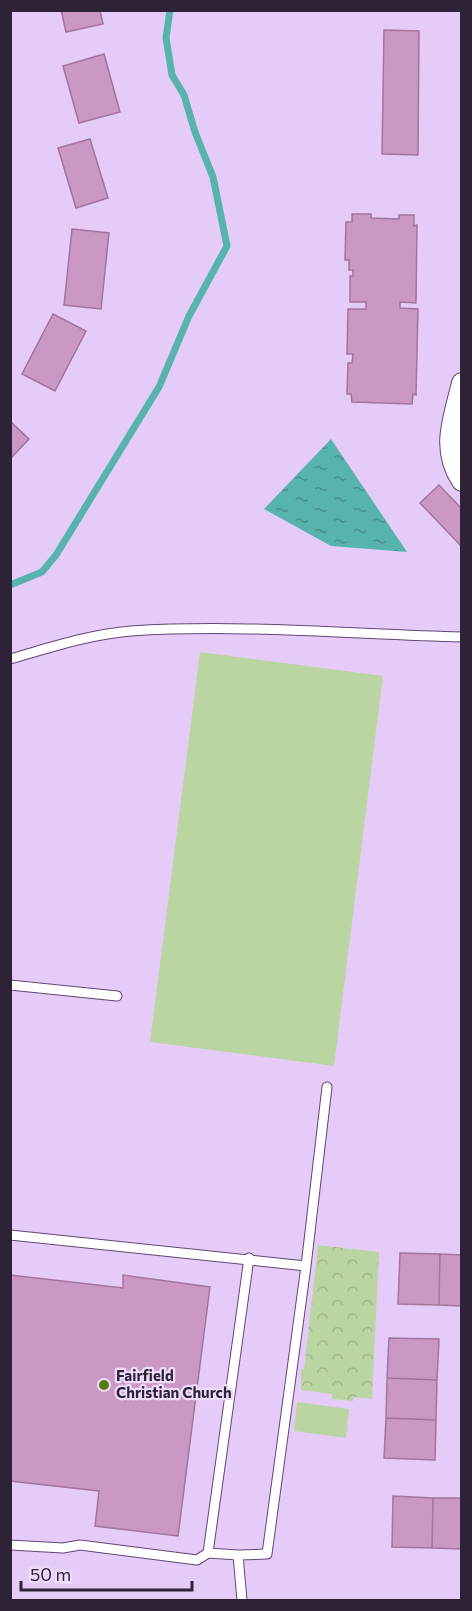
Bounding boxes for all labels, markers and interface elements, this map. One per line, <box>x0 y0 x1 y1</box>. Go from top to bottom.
place label: Fairfield Christian Church <box>116 1366 232 1401</box>
marker: Fairfield Christian Church <box>97 1378 111 1392</box>
scale bar <box>21 1554 192 1592</box>
text: 50 m <box>30 1563 71 1585</box>

